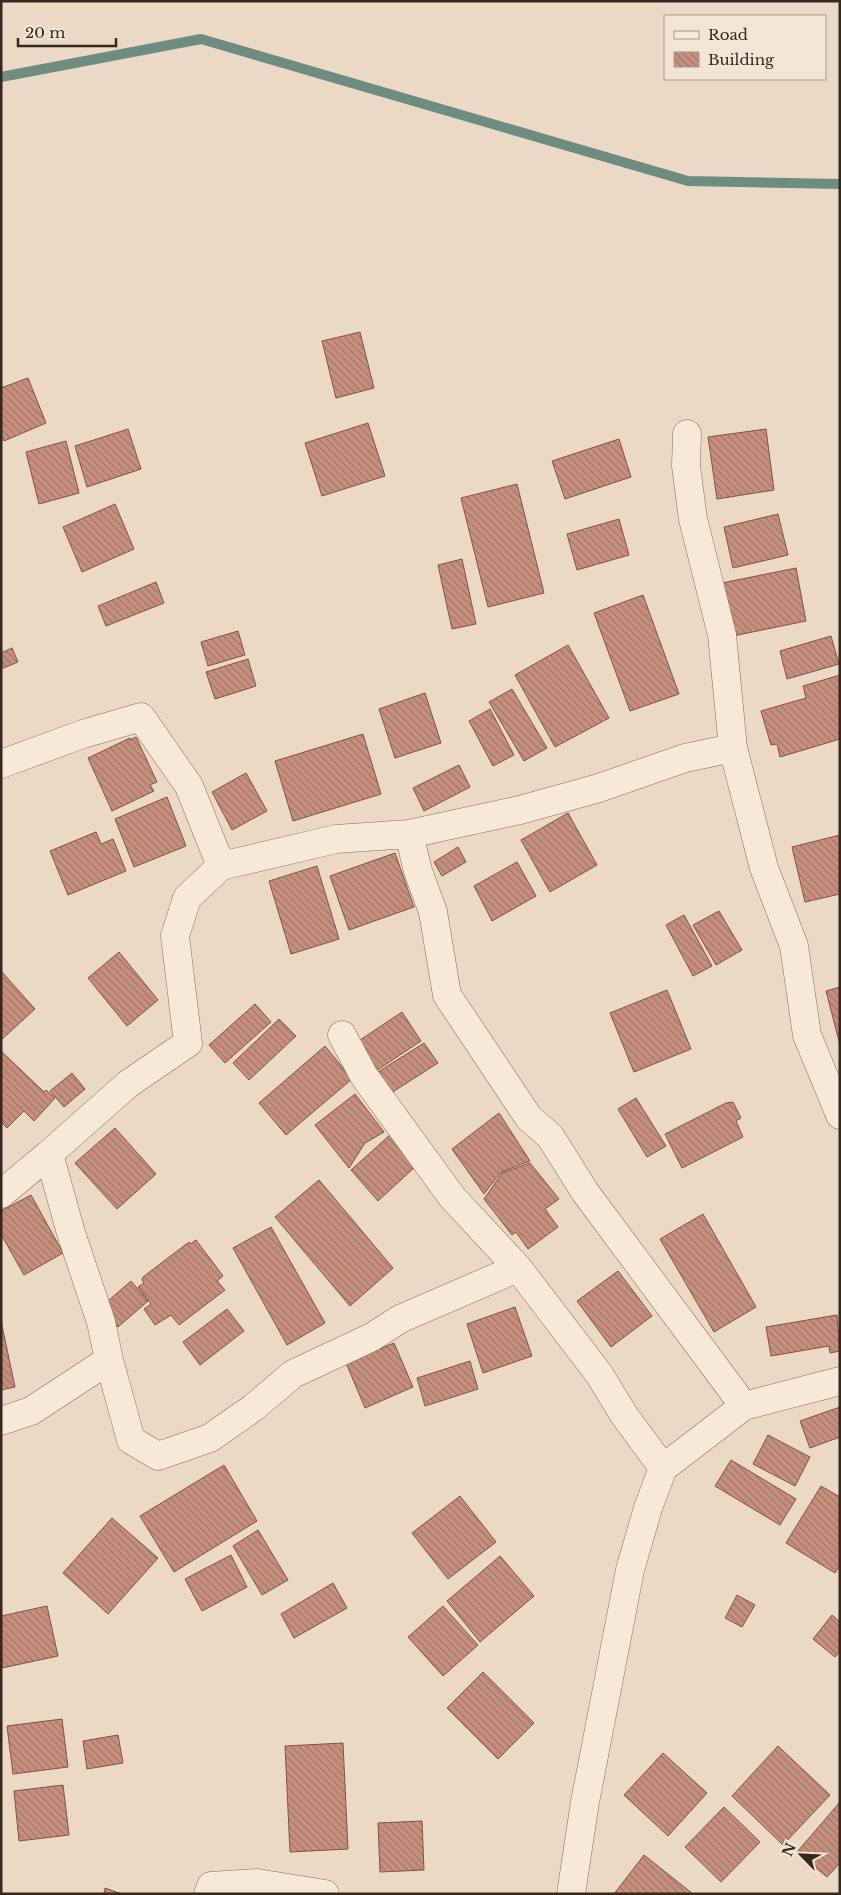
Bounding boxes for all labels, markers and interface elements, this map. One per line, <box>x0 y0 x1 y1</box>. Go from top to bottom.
scale bar <box>18 15 115 47</box>
legend <box>664 15 826 80</box>
text: 20 m <box>25 23 65 42</box>
text: Road <box>708 25 748 44</box>
text: Building <box>708 50 775 69</box>
north arrow <box>776 1830 826 1880</box>
text: N <box>778 1840 800 1859</box>

